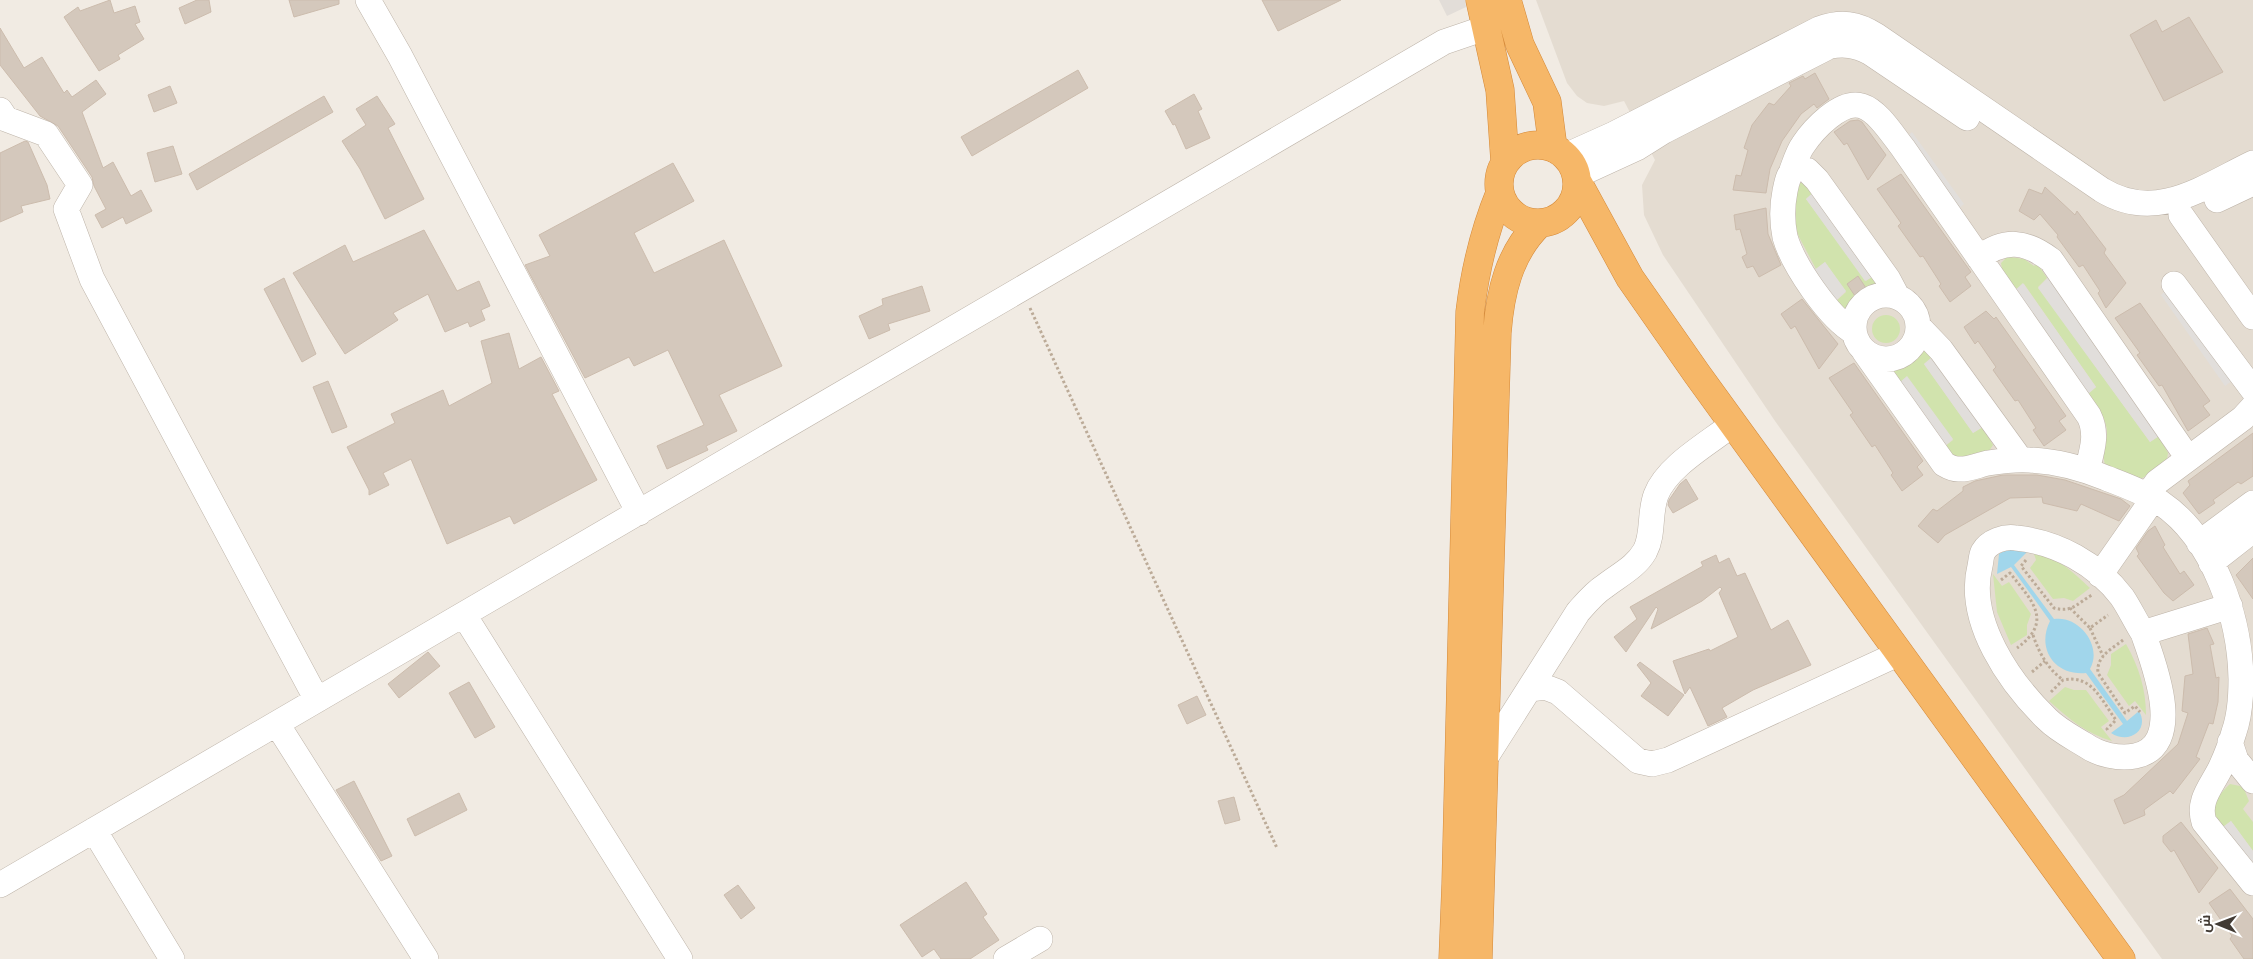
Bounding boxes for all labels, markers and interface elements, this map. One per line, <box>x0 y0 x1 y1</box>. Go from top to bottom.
north arrow <box>2193 899 2243 949</box>
text: ش <box>2196 915 2216 933</box>

